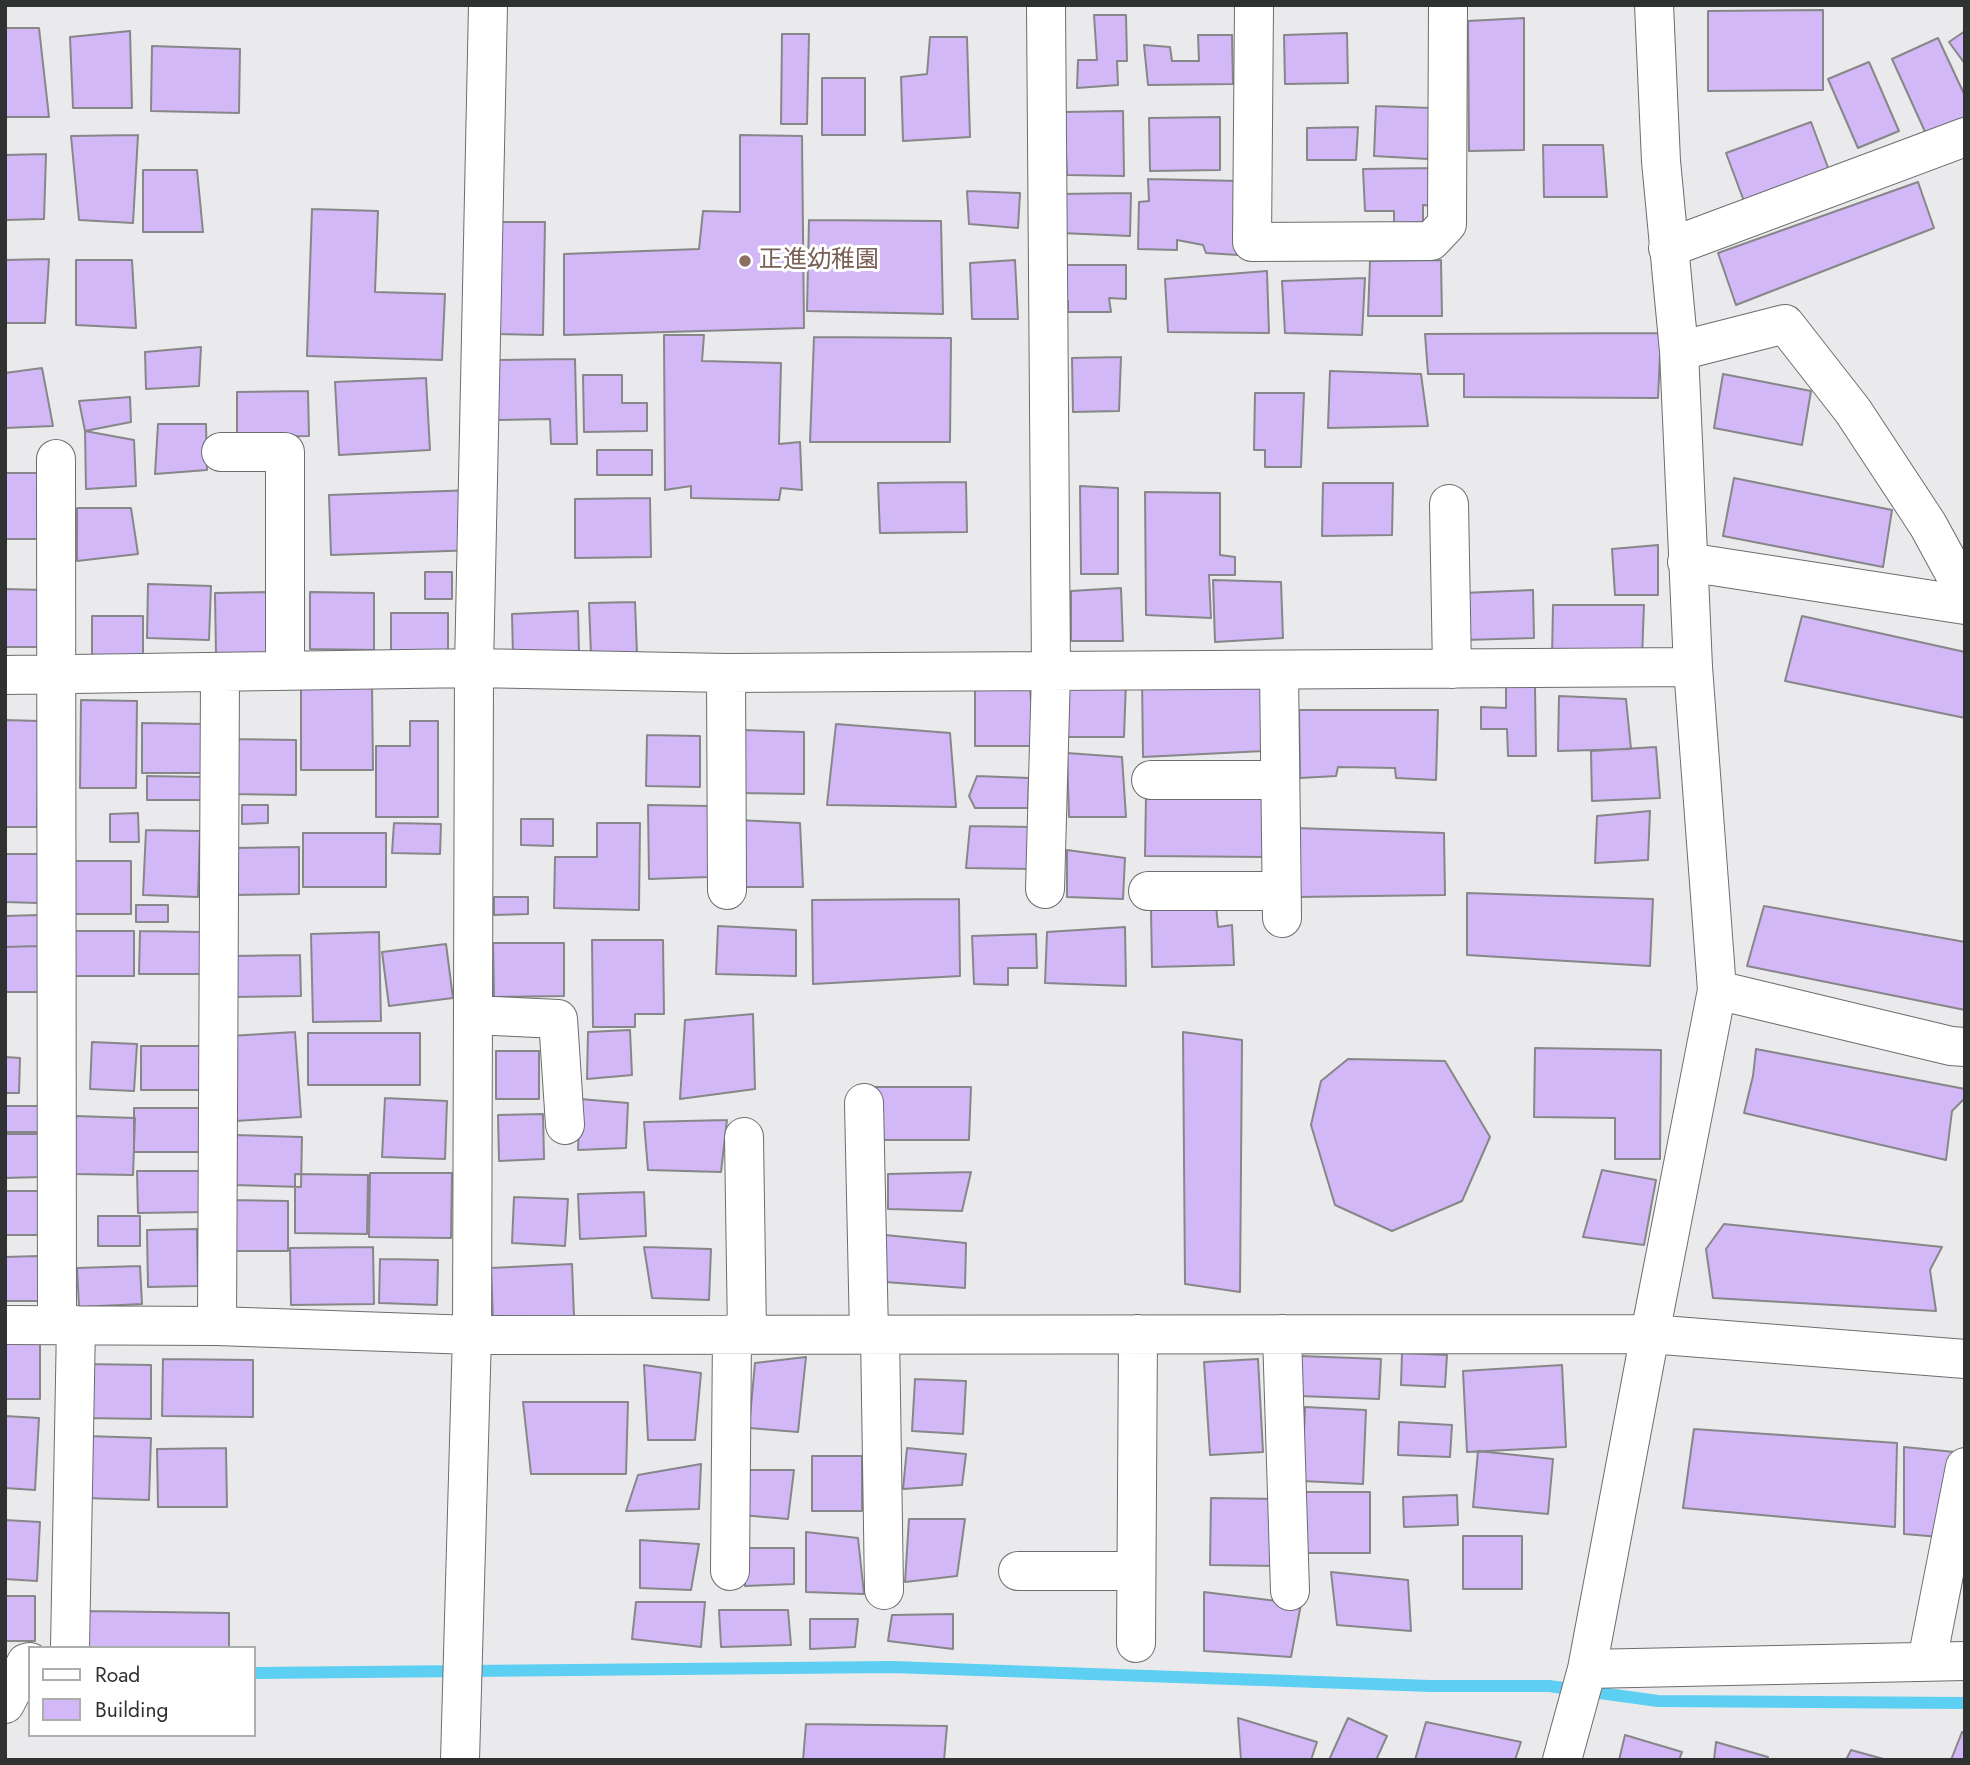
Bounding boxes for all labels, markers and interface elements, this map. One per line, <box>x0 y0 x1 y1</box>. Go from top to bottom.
place label: 正進幼稚園 <box>759 247 879 275</box>
marker: 正進幼稚園 <box>737 253 753 269</box>
legend <box>28 1646 256 1737</box>
text: Road <box>95 1660 140 1690</box>
text: Building <box>95 1695 168 1725</box>

